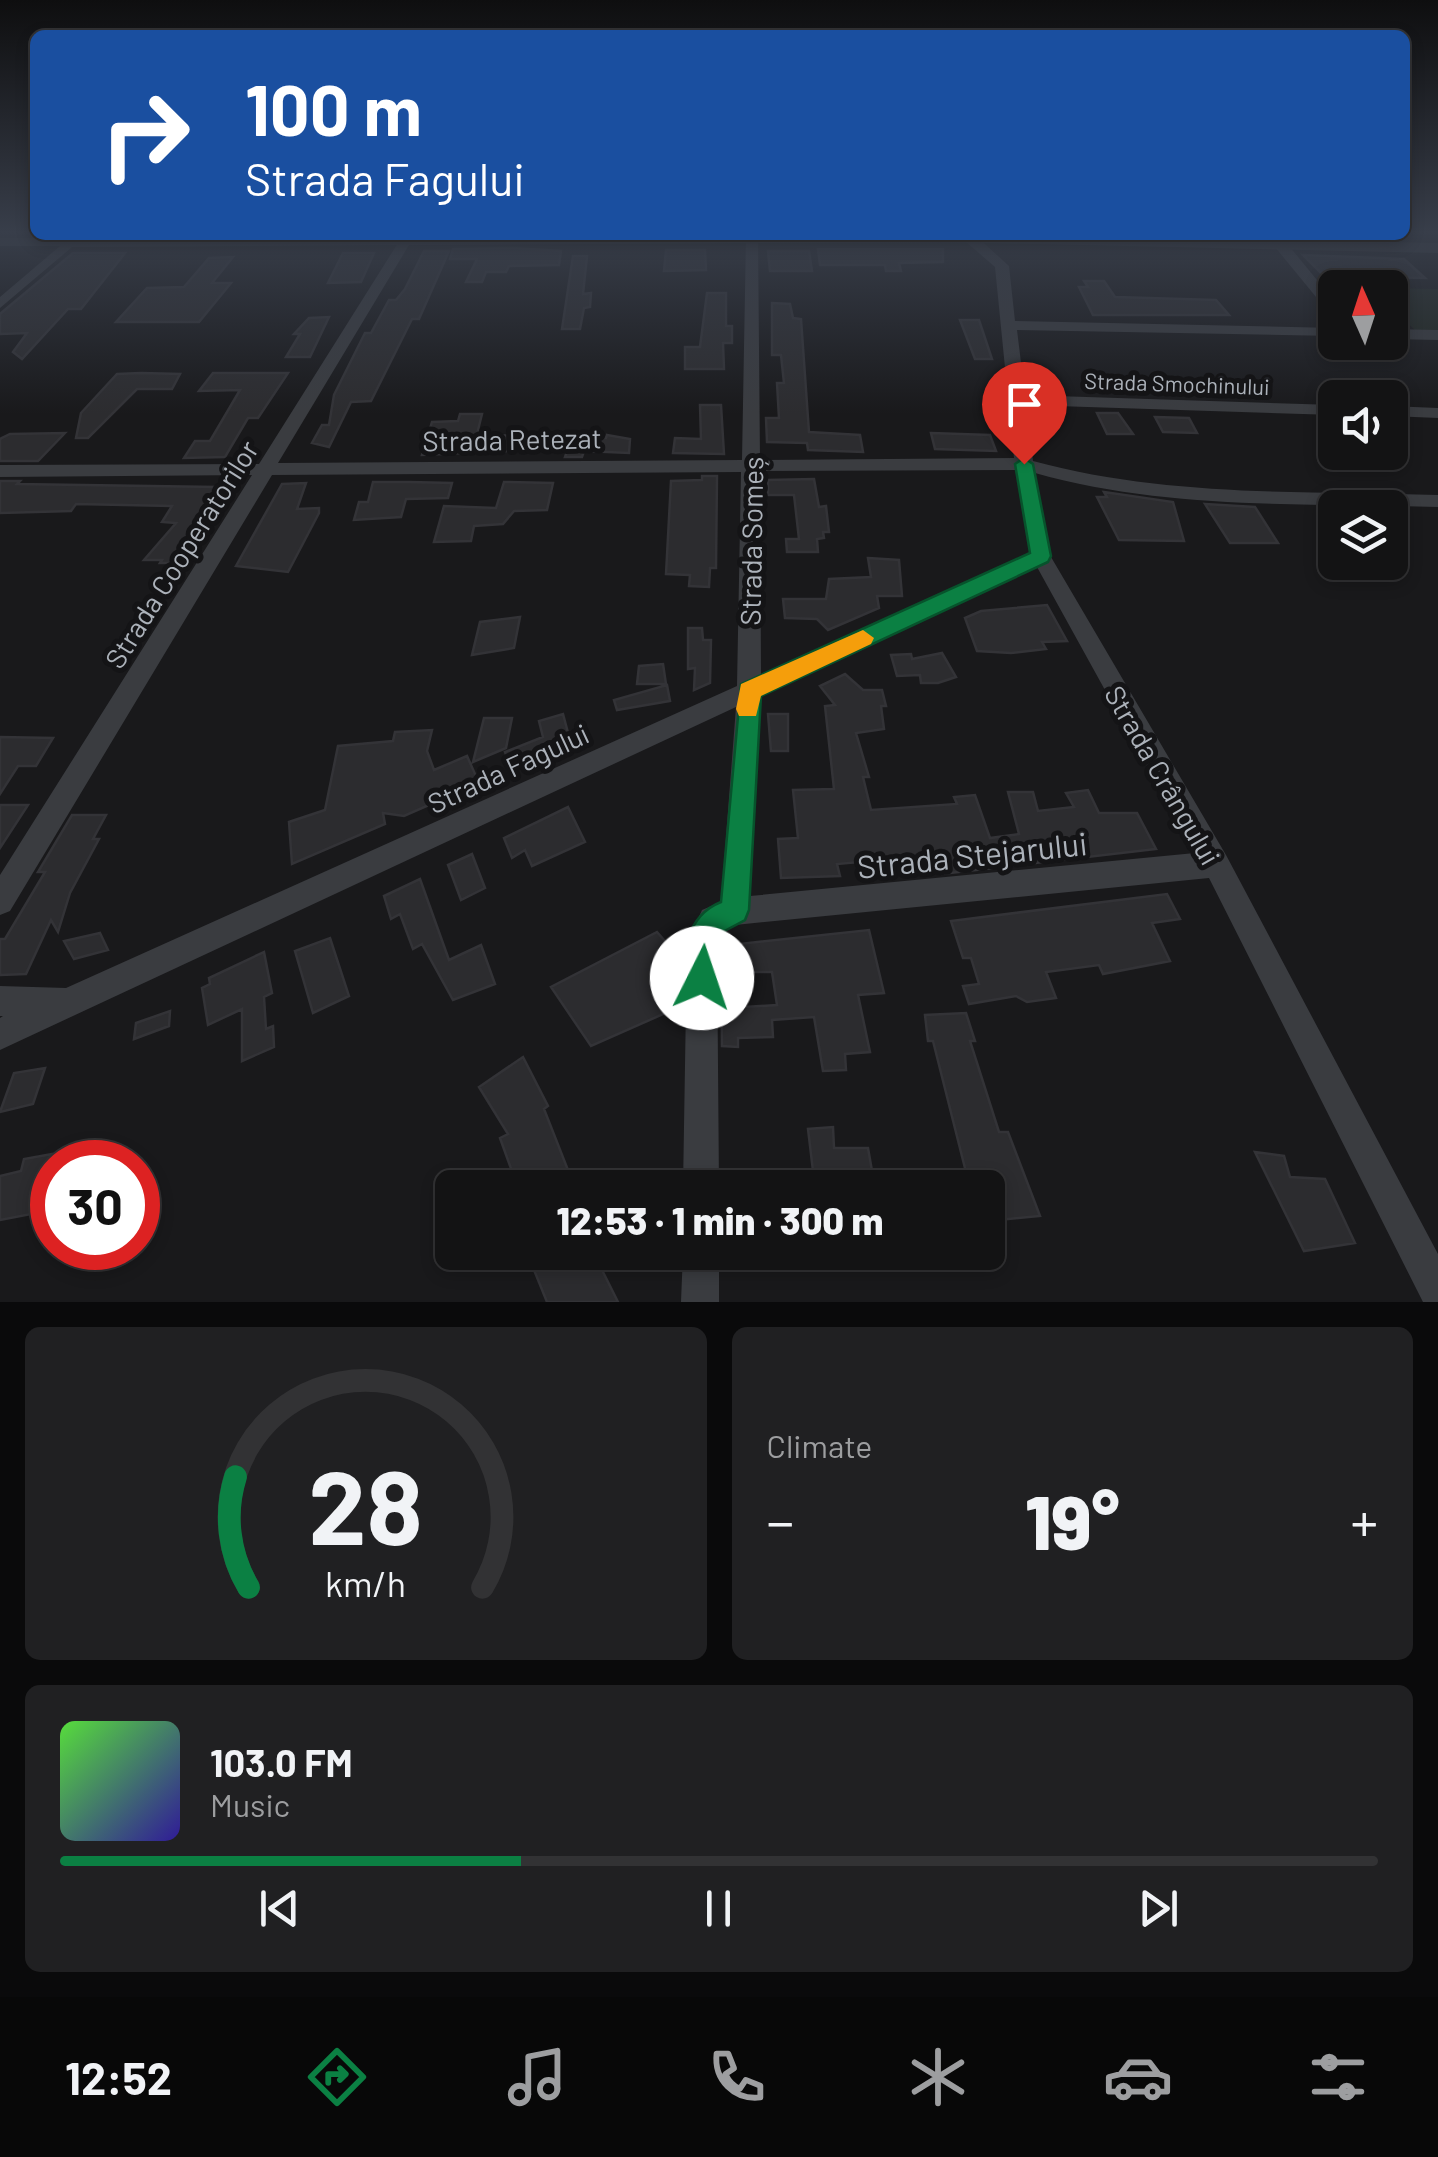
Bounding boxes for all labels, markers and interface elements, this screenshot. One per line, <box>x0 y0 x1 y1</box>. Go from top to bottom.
text: 100 m <box>245 66 422 150</box>
icon: right <box>80 70 210 200</box>
text: Strada Fagului <box>245 151 525 205</box>
north arrow <box>1318 270 1408 360</box>
map controls <box>1318 270 1408 580</box>
pin <box>982 362 1067 465</box>
street label: Strada Smochinului <box>1084 367 1270 399</box>
icon: arrive <box>997 377 1052 432</box>
button: sound <box>1318 380 1408 470</box>
street label: Strada Retezat <box>422 420 602 458</box>
street label: Strada Cooperatorilor <box>97 434 265 674</box>
street label: Strada Someș <box>733 456 769 626</box>
button: layers <box>1318 490 1408 580</box>
street label: Strada Crângului <box>1098 679 1228 871</box>
street label: Strada Fagului <box>422 716 594 820</box>
street label: Strada Stejarului <box>855 823 1089 885</box>
position arrow <box>650 926 754 1030</box>
speed limit sign: 30 <box>30 1140 160 1270</box>
text: 12:53 · 1 min · 300 m <box>556 1197 884 1243</box>
text: Climate <box>767 1426 872 1464</box>
text: 28 <box>308 1441 423 1566</box>
text: 19° <box>1025 1475 1120 1565</box>
text: − <box>767 1487 794 1553</box>
text: + <box>1350 1487 1378 1553</box>
text: km/h <box>325 1561 406 1604</box>
text: 103.0 FM <box>210 1739 353 1785</box>
text: Music <box>210 1785 290 1823</box>
icon: previous <box>252 1881 307 1936</box>
icon: pause <box>691 1881 746 1936</box>
icon: next <box>1131 1881 1186 1936</box>
icon: directions <box>302 2042 372 2112</box>
icon: music <box>502 2042 572 2112</box>
icon: phone <box>702 2042 772 2112</box>
icon: climate <box>903 2042 973 2112</box>
icon: car <box>1103 2042 1173 2112</box>
icon: filters <box>1303 2042 1373 2112</box>
text: 12:52 <box>65 2050 172 2104</box>

